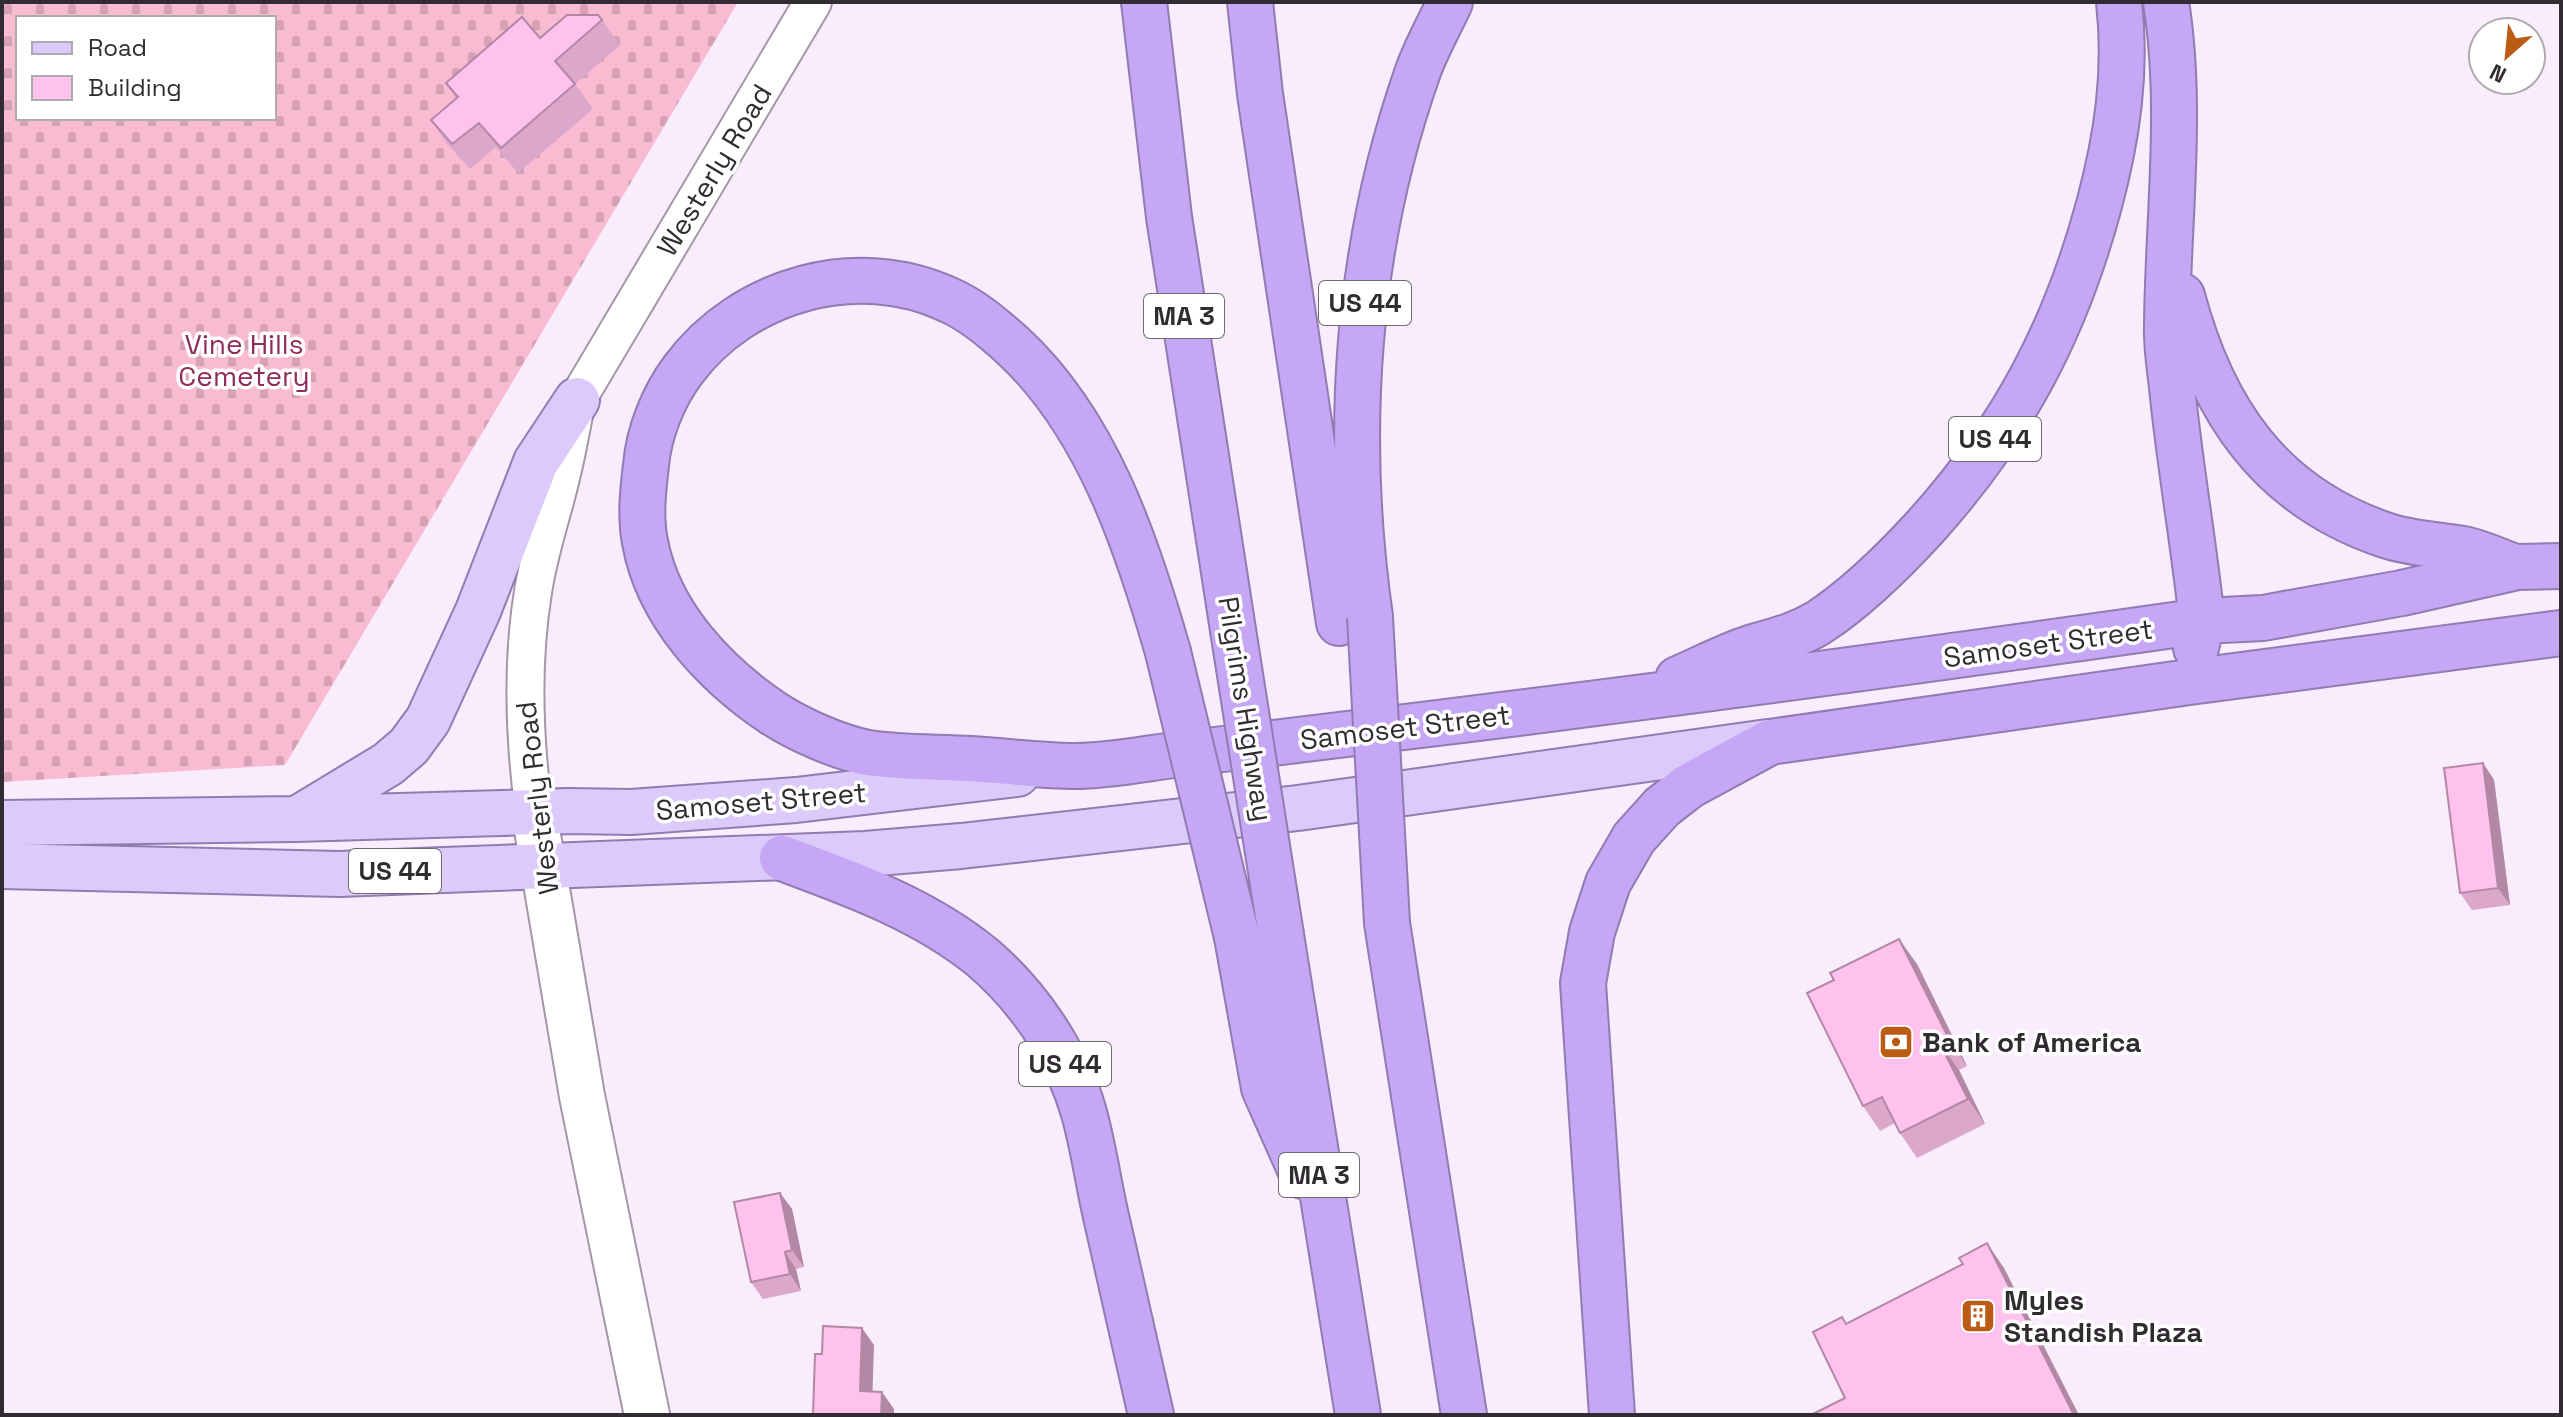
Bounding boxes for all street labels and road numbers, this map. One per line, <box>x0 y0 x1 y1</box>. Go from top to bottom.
street label: Westerly Road <box>648 77 780 263</box>
road number: US 44 <box>1319 281 1411 325</box>
road number: MA 3 <box>1144 294 1224 338</box>
road number: US 44 <box>1949 417 2041 461</box>
street label: Pilgrims Highway <box>1210 594 1282 824</box>
street label: Samoset Street <box>1941 610 2155 676</box>
street label: Samoset Street <box>1298 696 1512 758</box>
street label: Westerly Road <box>507 699 567 897</box>
street label: Samoset Street <box>654 774 868 828</box>
road number: US 44 <box>349 849 441 893</box>
road number: US 44 <box>1019 1042 1111 1086</box>
road number: MA 3 <box>1279 1153 1359 1197</box>

